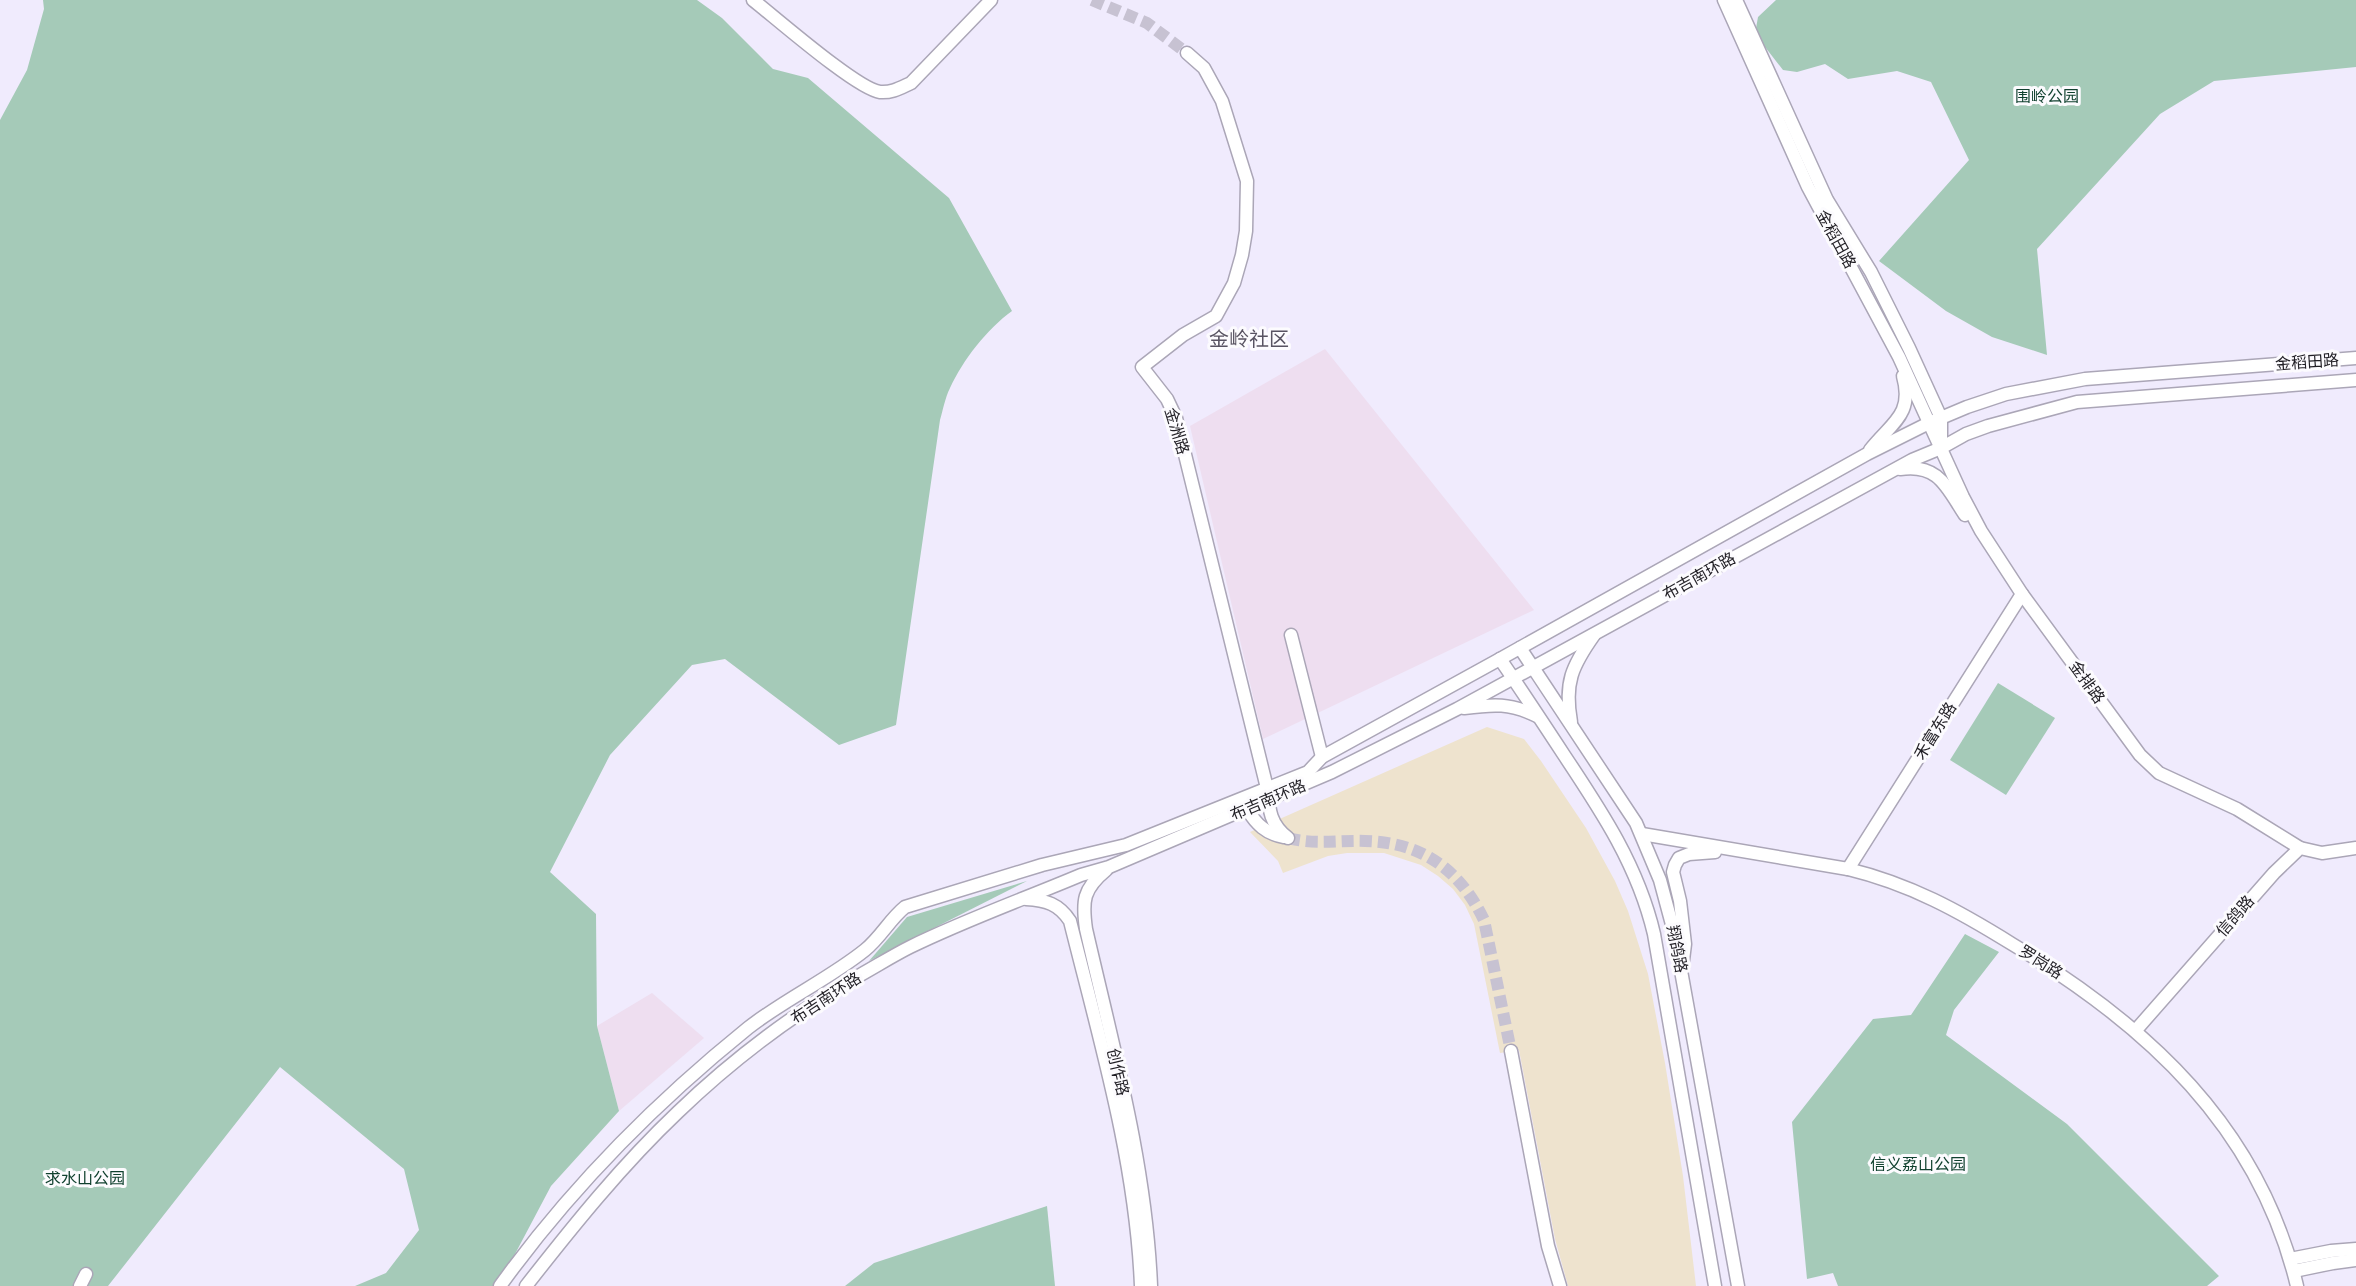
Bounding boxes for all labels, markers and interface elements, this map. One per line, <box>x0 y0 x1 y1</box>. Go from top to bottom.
park label: 围岭公园 <box>2015 88 2079 105</box>
street label: 金稻田路 <box>1813 207 1859 271</box>
district label: 金岭社区 <box>1209 328 1289 350</box>
street label: 金稻田路 <box>2274 351 2340 373</box>
street label: 金洲路 <box>1162 406 1192 456</box>
street label: 布吉南环路 <box>1660 549 1738 603</box>
street label: 金排路 <box>2066 658 2108 706</box>
street label: 禾富东路 <box>1911 699 1959 763</box>
street label: 布吉南环路 <box>1228 777 1308 823</box>
street label: 信鸽路 <box>2213 892 2257 940</box>
street label: 翔鸽路 <box>1664 924 1690 974</box>
street label: 罗岗路 <box>2016 942 2066 982</box>
street label: 布吉南环路 <box>788 969 864 1027</box>
street label: 创作路 <box>1104 1047 1132 1097</box>
park label: 信义荔山公园 <box>1870 1156 1966 1173</box>
park label: 求水山公园 <box>45 1170 125 1187</box>

